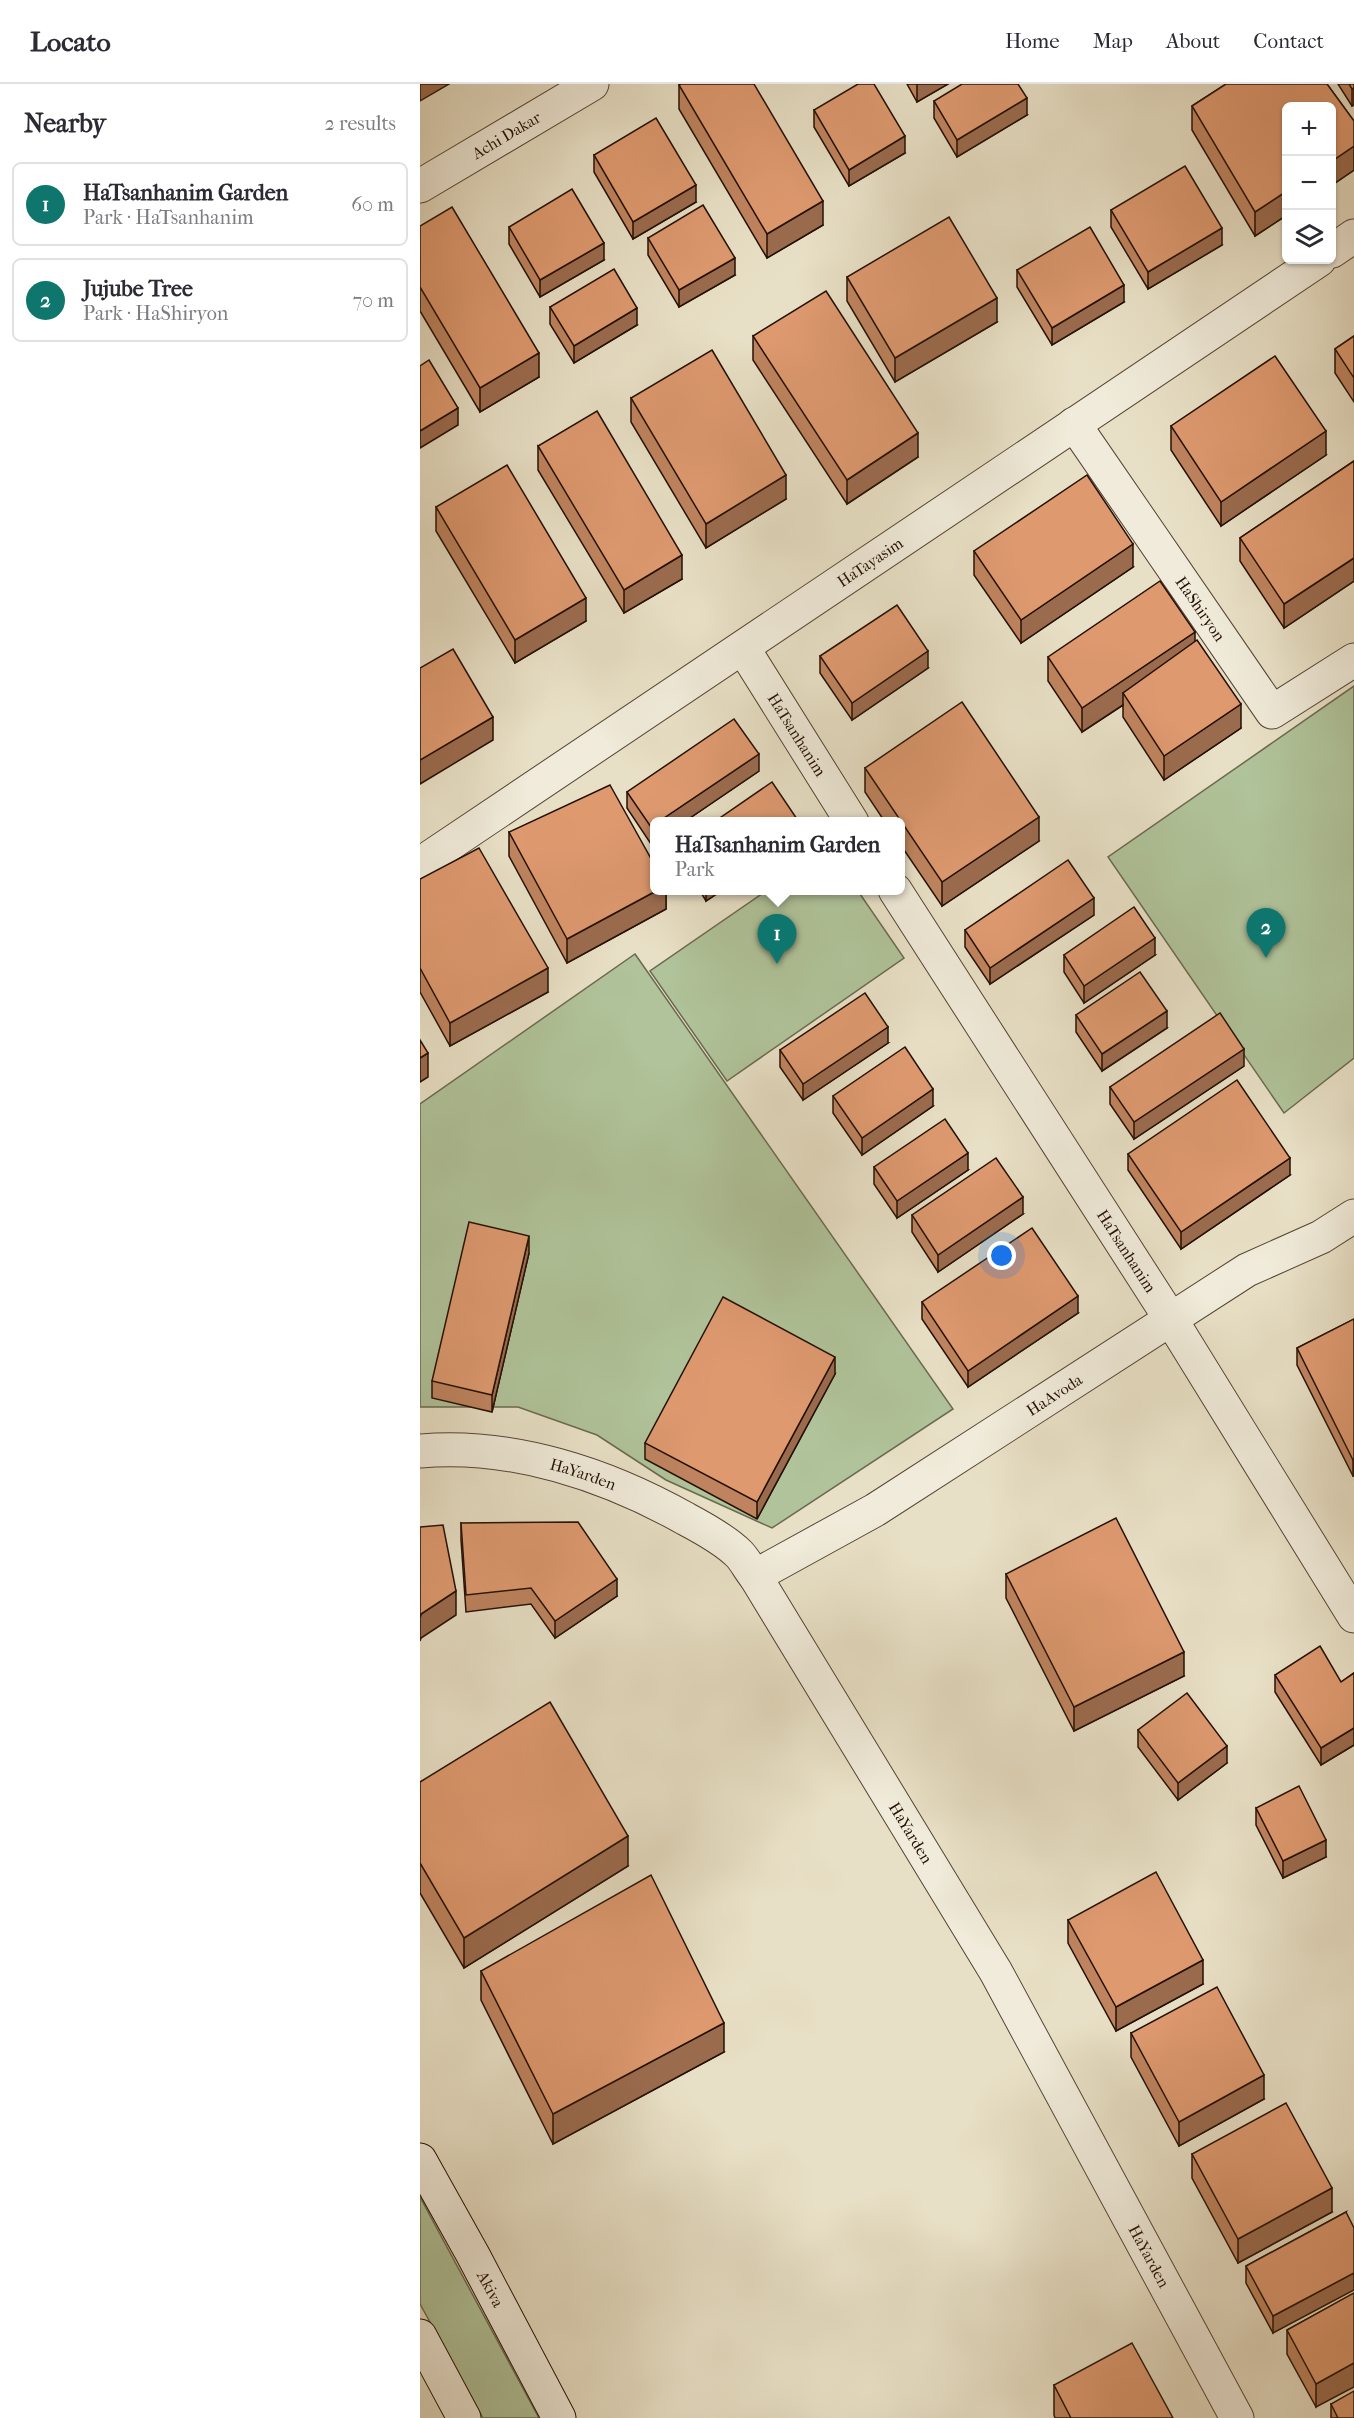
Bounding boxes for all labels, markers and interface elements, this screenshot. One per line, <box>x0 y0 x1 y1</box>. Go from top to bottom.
text: Locato <box>30 25 111 58</box>
text: Home <box>1005 29 1060 53</box>
text: Map <box>1093 29 1133 53</box>
text: About <box>1166 29 1220 53</box>
text: Contact <box>1253 29 1324 53</box>
map controls <box>1282 102 1336 264</box>
button: + <box>1282 102 1336 156</box>
street label: Achi Dakar <box>467 107 544 163</box>
text: Nearby <box>24 108 106 139</box>
text: 2 results <box>325 112 396 135</box>
button: − <box>1282 156 1336 210</box>
text: HaTsanhanim Garden <box>83 180 288 206</box>
text: 1 <box>42 193 49 216</box>
text: 60 m <box>351 193 394 216</box>
text: Park · HaTsanhanim <box>83 206 254 229</box>
button: layers <box>1282 210 1336 264</box>
text: Jujube Tree <box>83 276 193 302</box>
text: 2 <box>40 289 51 312</box>
text: 70 m <box>352 289 394 312</box>
text: Park · HaShiryon <box>83 302 228 325</box>
street label: HaTayasim <box>833 533 907 591</box>
street label: HaShiryon <box>1172 573 1230 645</box>
street label: HaTsanhanim <box>764 689 831 780</box>
popup <box>650 817 905 895</box>
text: HaTsanhanim Garden <box>675 832 880 858</box>
text: Park <box>675 858 715 881</box>
pin: 2 <box>1246 908 1286 958</box>
pin: 1 <box>758 914 796 964</box>
street label: HaTsanhanim <box>1093 1206 1161 1296</box>
your location <box>987 1241 1016 1270</box>
street label: HaAvoda <box>1023 1369 1086 1419</box>
street label: HaYarden <box>548 1454 620 1494</box>
street label: HaYarden <box>885 1799 937 1867</box>
street label: HaYarden <box>1125 2221 1174 2291</box>
street label: Akiva <box>473 2267 508 2311</box>

